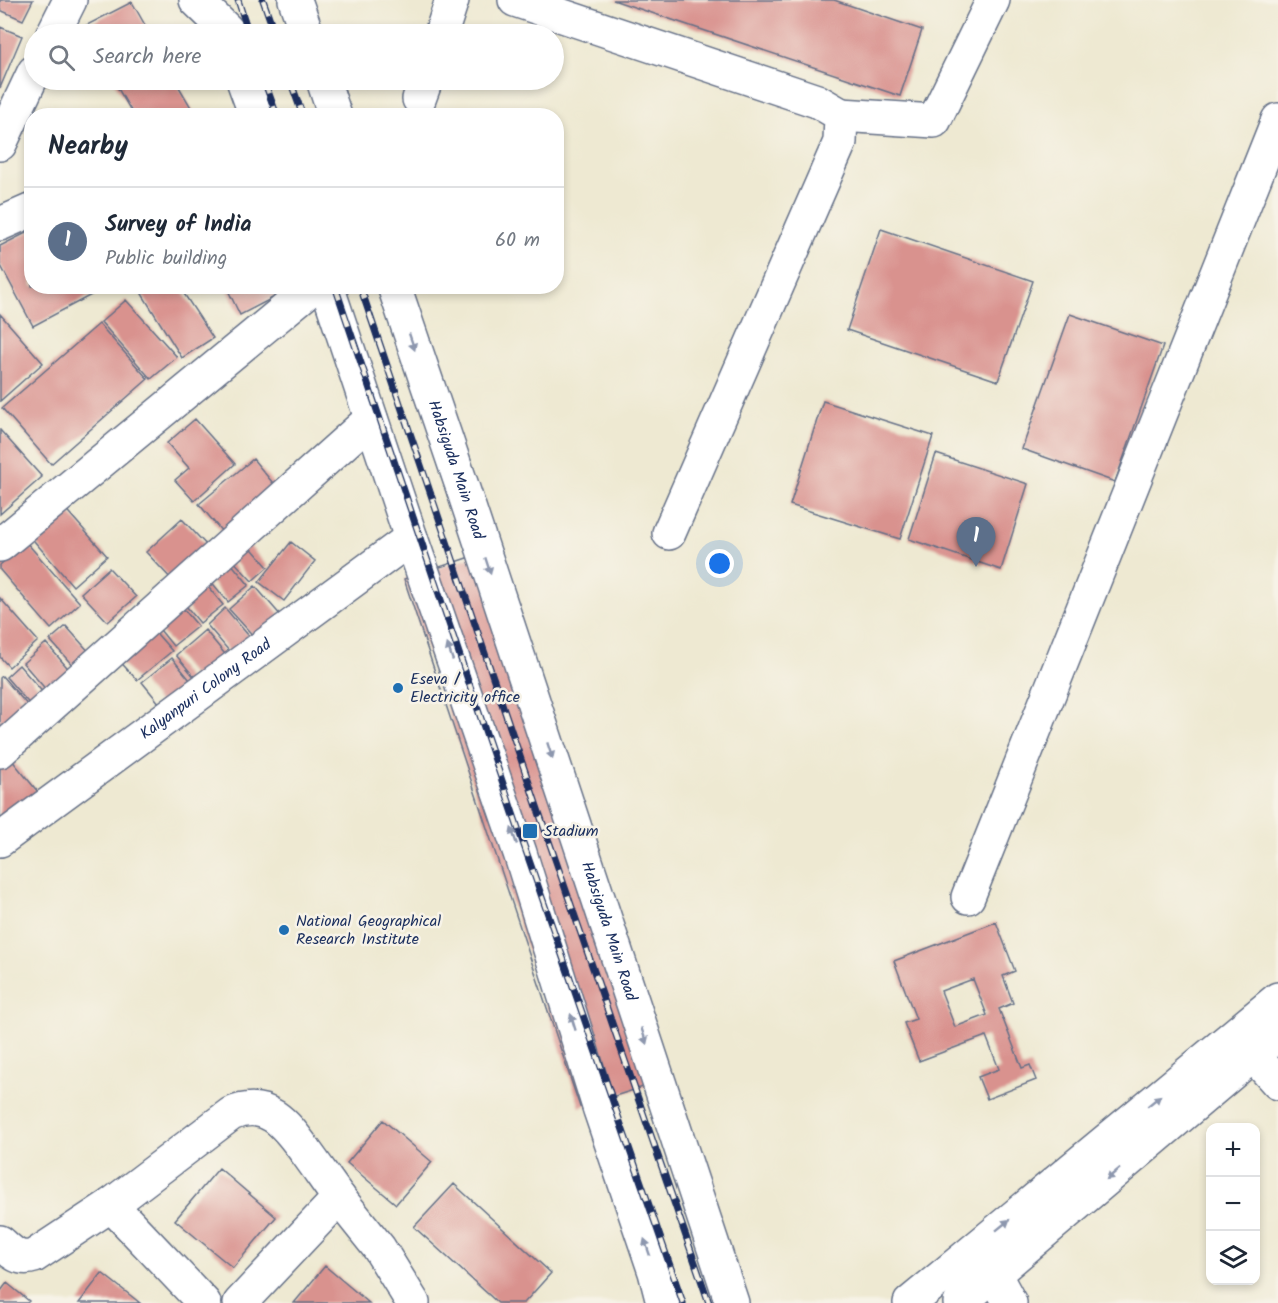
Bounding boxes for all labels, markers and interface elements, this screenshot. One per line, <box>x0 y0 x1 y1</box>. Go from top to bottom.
search box <box>24 24 564 90</box>
text: Search here <box>93 40 201 75</box>
icon: search <box>45 41 78 74</box>
text: Nearby <box>48 126 128 168</box>
text: Survey of India <box>105 208 252 243</box>
text: 1 <box>64 225 71 257</box>
text: 60 m <box>495 225 540 257</box>
text: Public building <box>105 243 227 275</box>
one-way arrow <box>408 333 418 351</box>
street label: Habsiguda Main Road <box>421 397 492 544</box>
pin: 1 <box>956 518 996 567</box>
your location <box>705 549 734 578</box>
one-way arrow <box>484 557 494 575</box>
street label: Kalyanpuri Colony Road <box>134 632 277 746</box>
one-way arrow <box>445 643 455 661</box>
place label: Eseva / Electricity office <box>410 667 520 710</box>
marker: Eseva / Electricity office <box>391 681 405 695</box>
one-way arrow <box>545 742 555 760</box>
place label: Stadium <box>544 819 599 844</box>
marker: Stadium <box>521 822 539 840</box>
one-way arrow <box>509 827 519 845</box>
street label: Habsiguda Main Road <box>574 858 644 1005</box>
place label: National Geographical Research Institute <box>296 909 441 952</box>
marker: National Geographical Research Institute <box>277 923 291 937</box>
one-way arrow <box>568 1013 577 1031</box>
one-way arrow <box>640 1027 649 1045</box>
one-way arrow <box>1146 1095 1161 1108</box>
map controls <box>1206 1123 1260 1285</box>
button: + <box>1206 1123 1260 1177</box>
one-way arrow <box>1106 1167 1121 1180</box>
button: − <box>1206 1177 1260 1231</box>
one-way arrow <box>995 1218 1011 1231</box>
button: layers <box>1206 1231 1260 1285</box>
one-way arrow <box>641 1238 651 1256</box>

